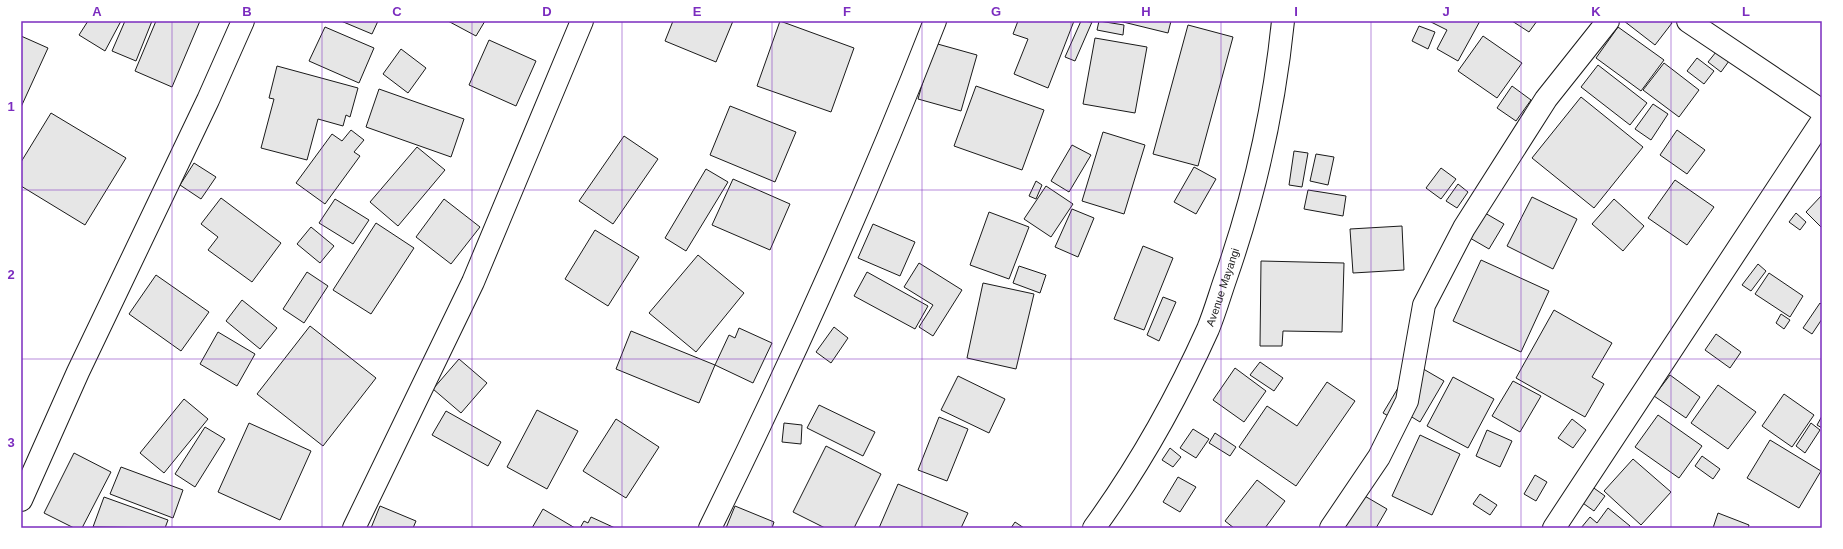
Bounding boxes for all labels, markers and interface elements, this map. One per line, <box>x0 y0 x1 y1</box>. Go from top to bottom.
text: A <box>92 4 102 19</box>
text: B <box>242 4 252 19</box>
text: C <box>392 4 402 19</box>
text: D <box>542 4 552 19</box>
text: E <box>693 4 702 19</box>
text: F <box>843 4 851 19</box>
text: G <box>991 4 1001 19</box>
text: H <box>1141 4 1151 19</box>
text: I <box>1294 4 1298 19</box>
text: J <box>1442 4 1450 19</box>
text: K <box>1591 4 1601 19</box>
text: L <box>1742 4 1750 19</box>
text: 1 <box>7 99 15 114</box>
street label: Avenue Mayangi <box>1204 247 1241 328</box>
text: 2 <box>7 267 15 282</box>
text: 3 <box>7 435 15 450</box>

